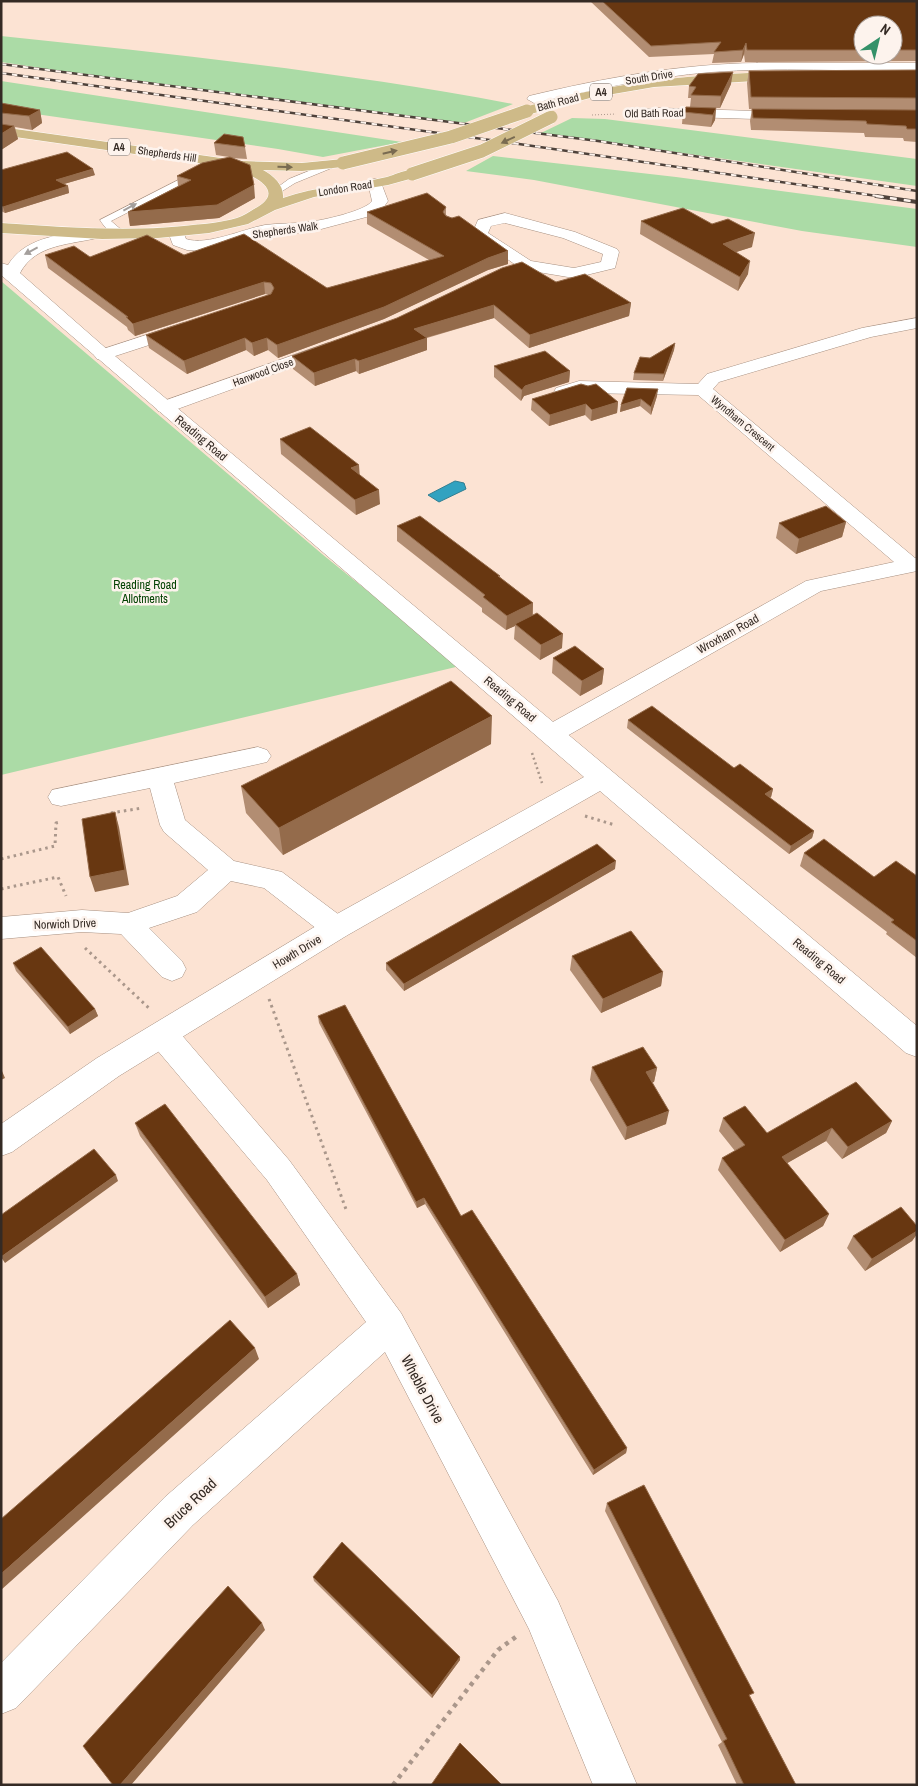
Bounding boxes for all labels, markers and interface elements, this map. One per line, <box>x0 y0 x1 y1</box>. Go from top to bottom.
north arrow <box>853 15 903 65</box>
text: N <box>877 20 894 39</box>
street label: South Drive <box>624 66 674 88</box>
road number: A4 <box>590 84 612 100</box>
street label: Bath Road <box>536 90 580 114</box>
street label: Old Bath Road <box>624 105 684 121</box>
one-way arrow <box>501 136 515 144</box>
road number: A4 <box>108 138 130 156</box>
street label: Shepherds Hill <box>137 143 197 165</box>
one-way arrow <box>383 148 398 156</box>
one-way arrow <box>277 163 293 171</box>
street label: London Road <box>317 177 373 199</box>
one-way arrow <box>122 203 137 211</box>
street label: Shepherds Walk <box>251 218 319 242</box>
one-way arrow <box>24 247 38 255</box>
street label: Hanwood Close <box>231 355 295 389</box>
street label: Wyndham Crescent <box>708 392 778 454</box>
street label: Reading Road <box>172 411 230 465</box>
park label: Reading Road Allotments <box>113 577 177 607</box>
street label: Wroxham Road <box>694 610 762 658</box>
street label: Reading Road <box>481 672 539 726</box>
street label: Norwich Drive <box>34 915 96 933</box>
street label: Howth Drive <box>270 931 324 973</box>
street label: Reading Road <box>790 934 848 988</box>
street label: Wheble Drive <box>396 1351 450 1427</box>
street label: Bruce Road <box>159 1473 221 1533</box>

